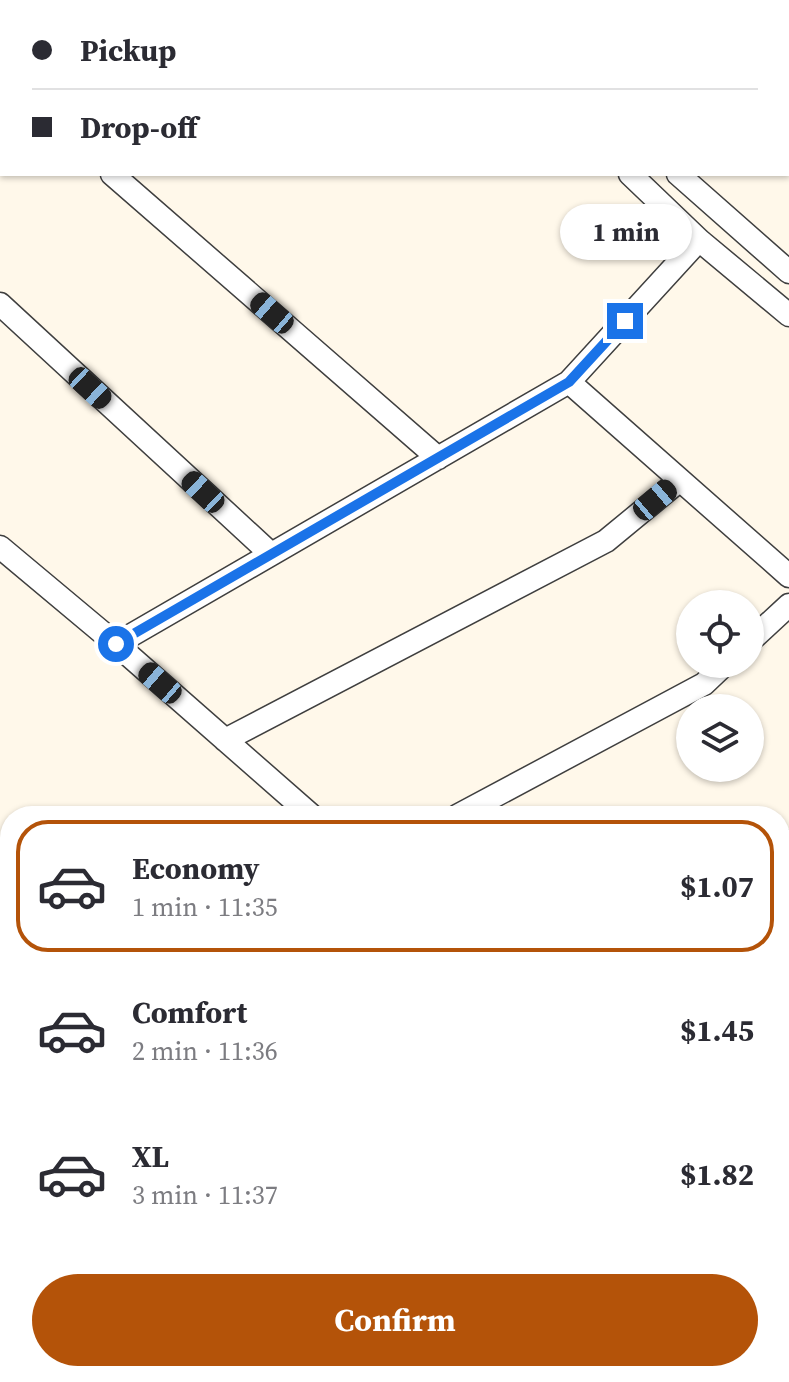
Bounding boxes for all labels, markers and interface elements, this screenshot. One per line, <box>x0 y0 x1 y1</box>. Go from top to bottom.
text: Pickup <box>80 30 176 71</box>
text: Drop-off <box>80 107 198 148</box>
callout: 1 min <box>559 205 691 261</box>
text: 1 min <box>592 214 660 250</box>
car <box>246 288 298 338</box>
route end <box>607 303 643 339</box>
car <box>64 363 116 413</box>
car <box>177 467 229 517</box>
car <box>629 475 681 525</box>
map controls <box>676 590 764 782</box>
button: locate <box>676 590 764 678</box>
route start <box>98 626 134 662</box>
car <box>134 658 186 708</box>
button: layers <box>676 694 764 782</box>
text: Economy <box>132 848 260 889</box>
icon: car <box>36 850 108 922</box>
text: $1.07 <box>680 866 754 907</box>
text: 1 min · 11:35 <box>132 889 278 925</box>
text: Comfort <box>132 992 247 1033</box>
icon: car <box>36 994 108 1066</box>
text: $1.45 <box>680 1010 754 1051</box>
text: 2 min · 11:36 <box>132 1033 278 1069</box>
text: XL <box>132 1136 169 1177</box>
icon: car <box>36 1138 108 1210</box>
text: $1.82 <box>680 1154 754 1195</box>
text: 3 min · 11:37 <box>132 1177 278 1213</box>
button: Confirm <box>32 1274 758 1366</box>

